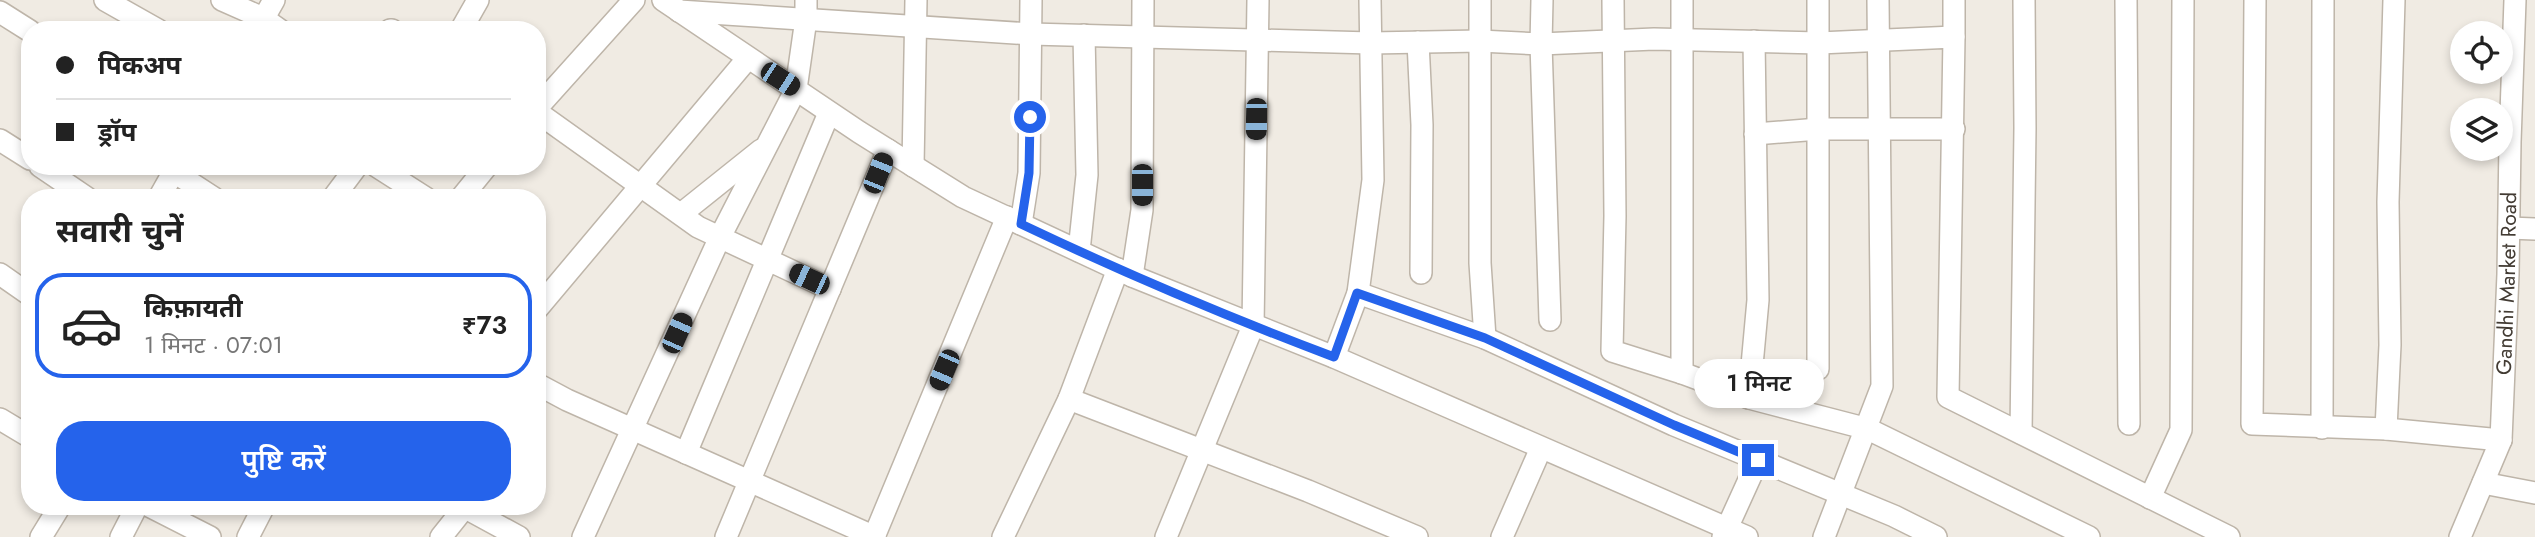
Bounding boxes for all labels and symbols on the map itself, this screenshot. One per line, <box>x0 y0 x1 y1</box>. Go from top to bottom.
car <box>757 59 804 99</box>
car <box>1246 98 1267 140</box>
route start <box>1014 101 1046 133</box>
car <box>861 150 896 196</box>
car <box>1132 164 1153 206</box>
street label: Gandhi Market Road <box>2489 192 2524 375</box>
car <box>786 261 833 297</box>
car <box>659 310 696 356</box>
car <box>927 347 962 393</box>
callout: 1 मिनट <box>1693 358 1823 407</box>
route end <box>1742 444 1774 476</box>

